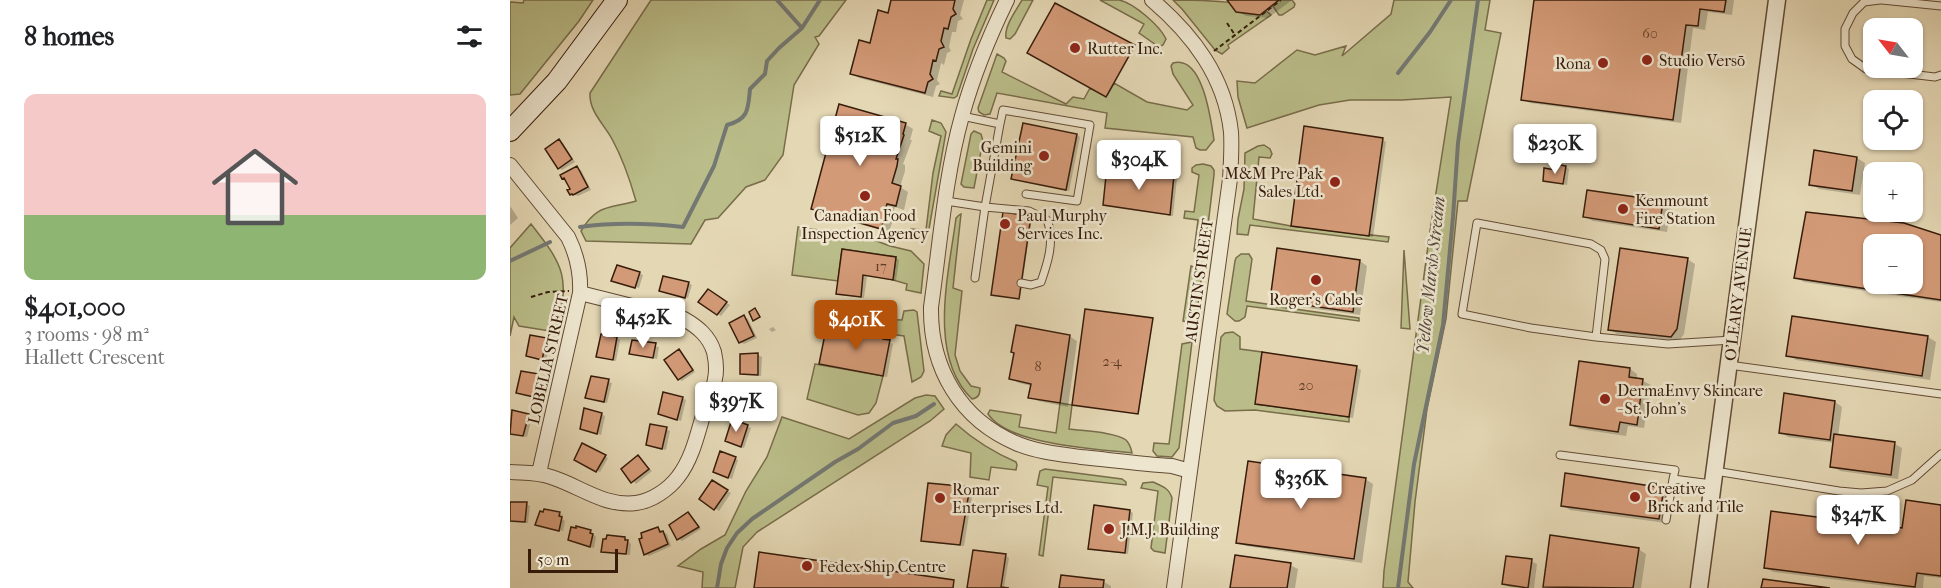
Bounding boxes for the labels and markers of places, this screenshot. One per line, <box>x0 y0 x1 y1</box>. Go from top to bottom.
place label: Rutter Inc. <box>1087 39 1163 58</box>
marker: Rutter Inc. <box>1068 41 1082 55</box>
place label: Studio Versō <box>1659 51 1745 70</box>
marker: Studio Versō <box>1640 53 1654 67</box>
place label: Rona <box>1555 54 1592 73</box>
marker: Rona <box>1596 56 1610 70</box>
pin: $512K <box>818 116 902 167</box>
pin: $230K <box>1513 124 1597 175</box>
place label: Gemini Building <box>972 138 1032 175</box>
pin: $304K <box>1097 140 1181 191</box>
marker: Gemini Building <box>1037 149 1051 163</box>
place label: M&M Pre Pak Sales Ltd. <box>1224 164 1324 201</box>
marker: M&M Pre Pak Sales Ltd. <box>1328 175 1342 189</box>
marker: Canadian Food Inspection Agency <box>858 189 872 203</box>
place label: Kenmount Fire Station <box>1635 191 1716 228</box>
marker: Kenmount Fire Station <box>1616 202 1630 216</box>
place label: Canadian Food Inspection Agency <box>801 206 929 243</box>
place label: Paul Murphy Services Inc. <box>1017 206 1107 243</box>
marker: Paul Murphy Services Inc. <box>998 217 1012 231</box>
marker: Roger's Cable <box>1309 273 1323 287</box>
place label: Roger's Cable <box>1269 290 1363 309</box>
pin: $452K <box>601 298 685 349</box>
pin: $401K <box>814 300 898 351</box>
place label: DermaEnvy Skincare - St. John's <box>1617 381 1763 418</box>
pin: $397K <box>694 382 778 433</box>
marker: DermaEnvy Skincare - St. John's <box>1598 392 1612 406</box>
pin: $336K <box>1259 459 1343 510</box>
place label: Creative Brick and Tile <box>1647 479 1744 516</box>
place label: Romar Enterprises Ltd. <box>952 480 1063 517</box>
marker: Creative Brick and Tile <box>1628 490 1642 504</box>
marker: Romar Enterprises Ltd. <box>933 491 947 505</box>
pin: $347K <box>1816 495 1900 546</box>
place label: J.M.J. Building <box>1119 520 1219 539</box>
marker: J.M.J. Building <box>1102 522 1116 536</box>
place label: Fedex Ship Centre <box>819 557 946 576</box>
marker: Fedex Ship Centre <box>800 559 814 573</box>

